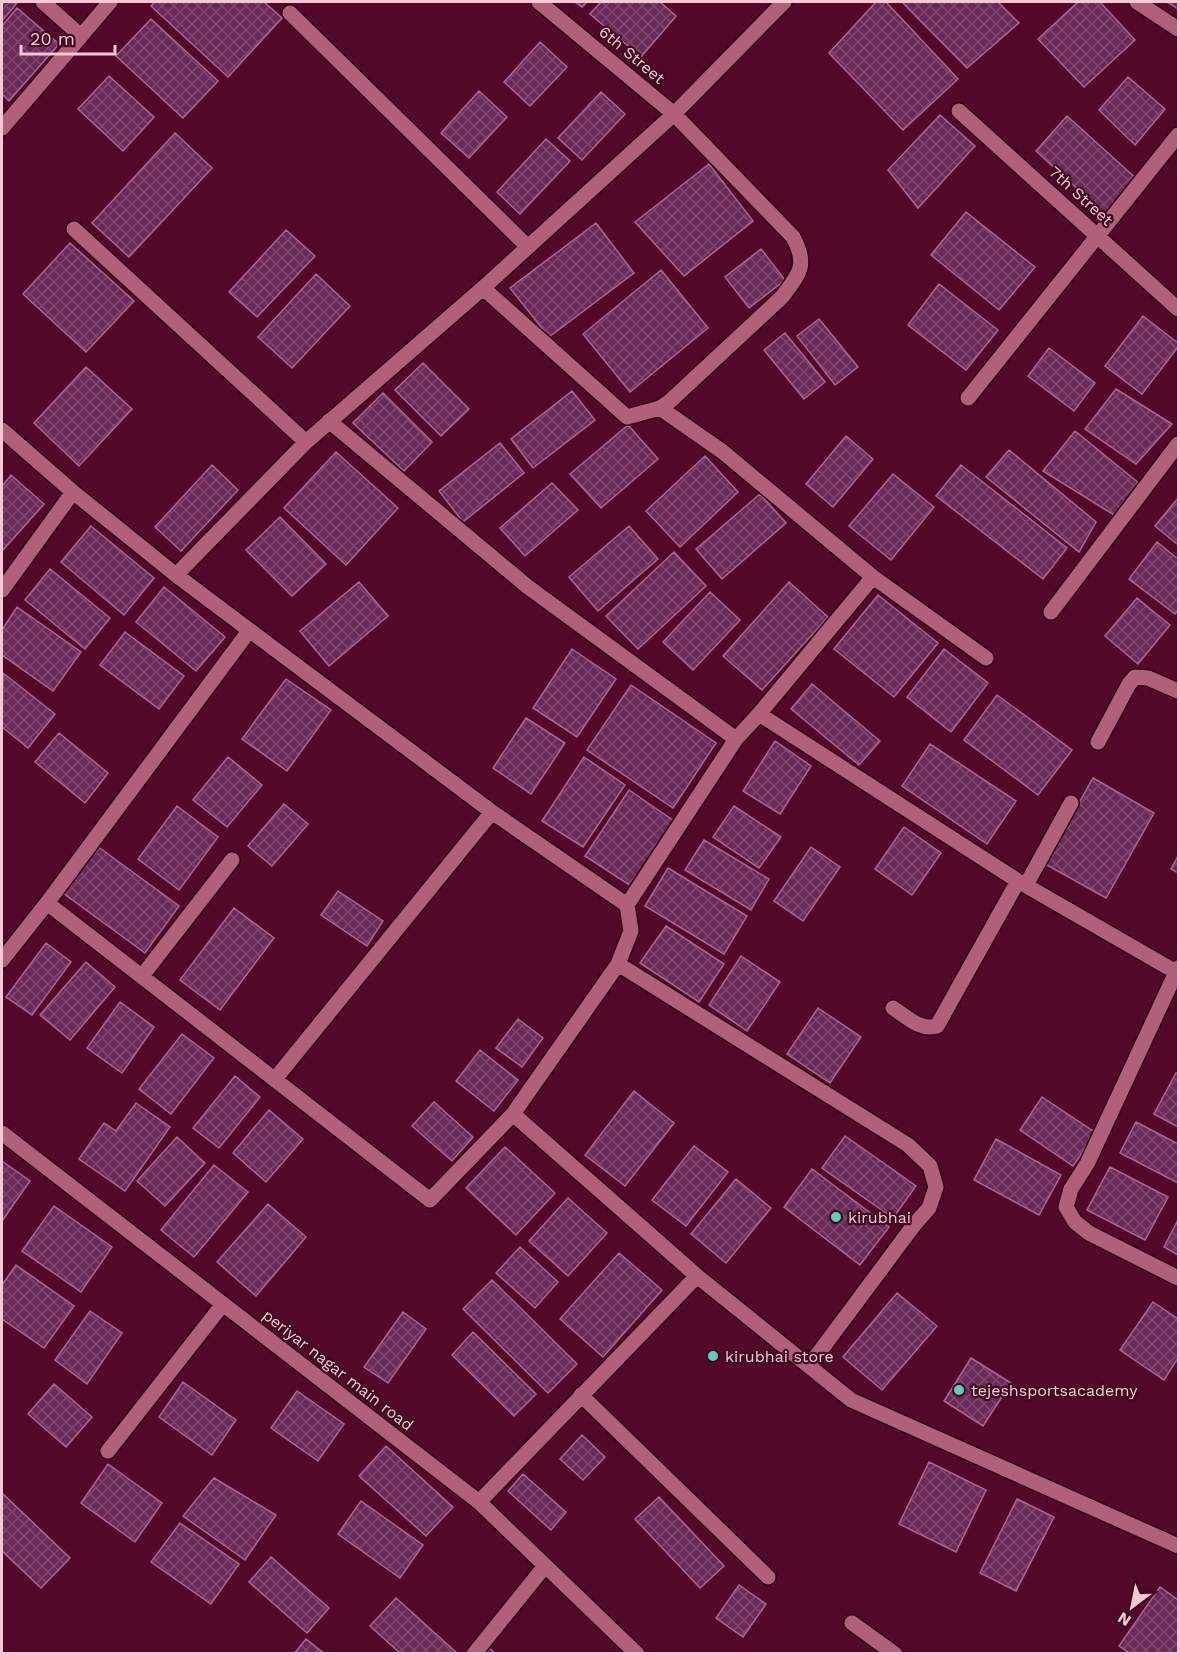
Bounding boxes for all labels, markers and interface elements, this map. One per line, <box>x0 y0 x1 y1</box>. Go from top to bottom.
scale bar <box>21 18 116 56</box>
street label: 6th Street <box>595 22 669 88</box>
text: 20 m <box>30 28 75 49</box>
street label: 7th Street <box>1045 162 1117 230</box>
place label: kirubhai <box>848 1208 911 1227</box>
marker: kirubhai <box>829 1210 843 1224</box>
street label: periyar nagar main road <box>259 1305 417 1435</box>
place label: kirubhai store <box>725 1347 834 1366</box>
marker: kirubhai store <box>706 1349 720 1363</box>
place label: tejeshsportsacademy <box>971 1381 1138 1400</box>
marker: tejeshsportsacademy <box>952 1383 966 1397</box>
north arrow <box>1102 1577 1162 1637</box>
text: N <box>1114 1608 1134 1630</box>

